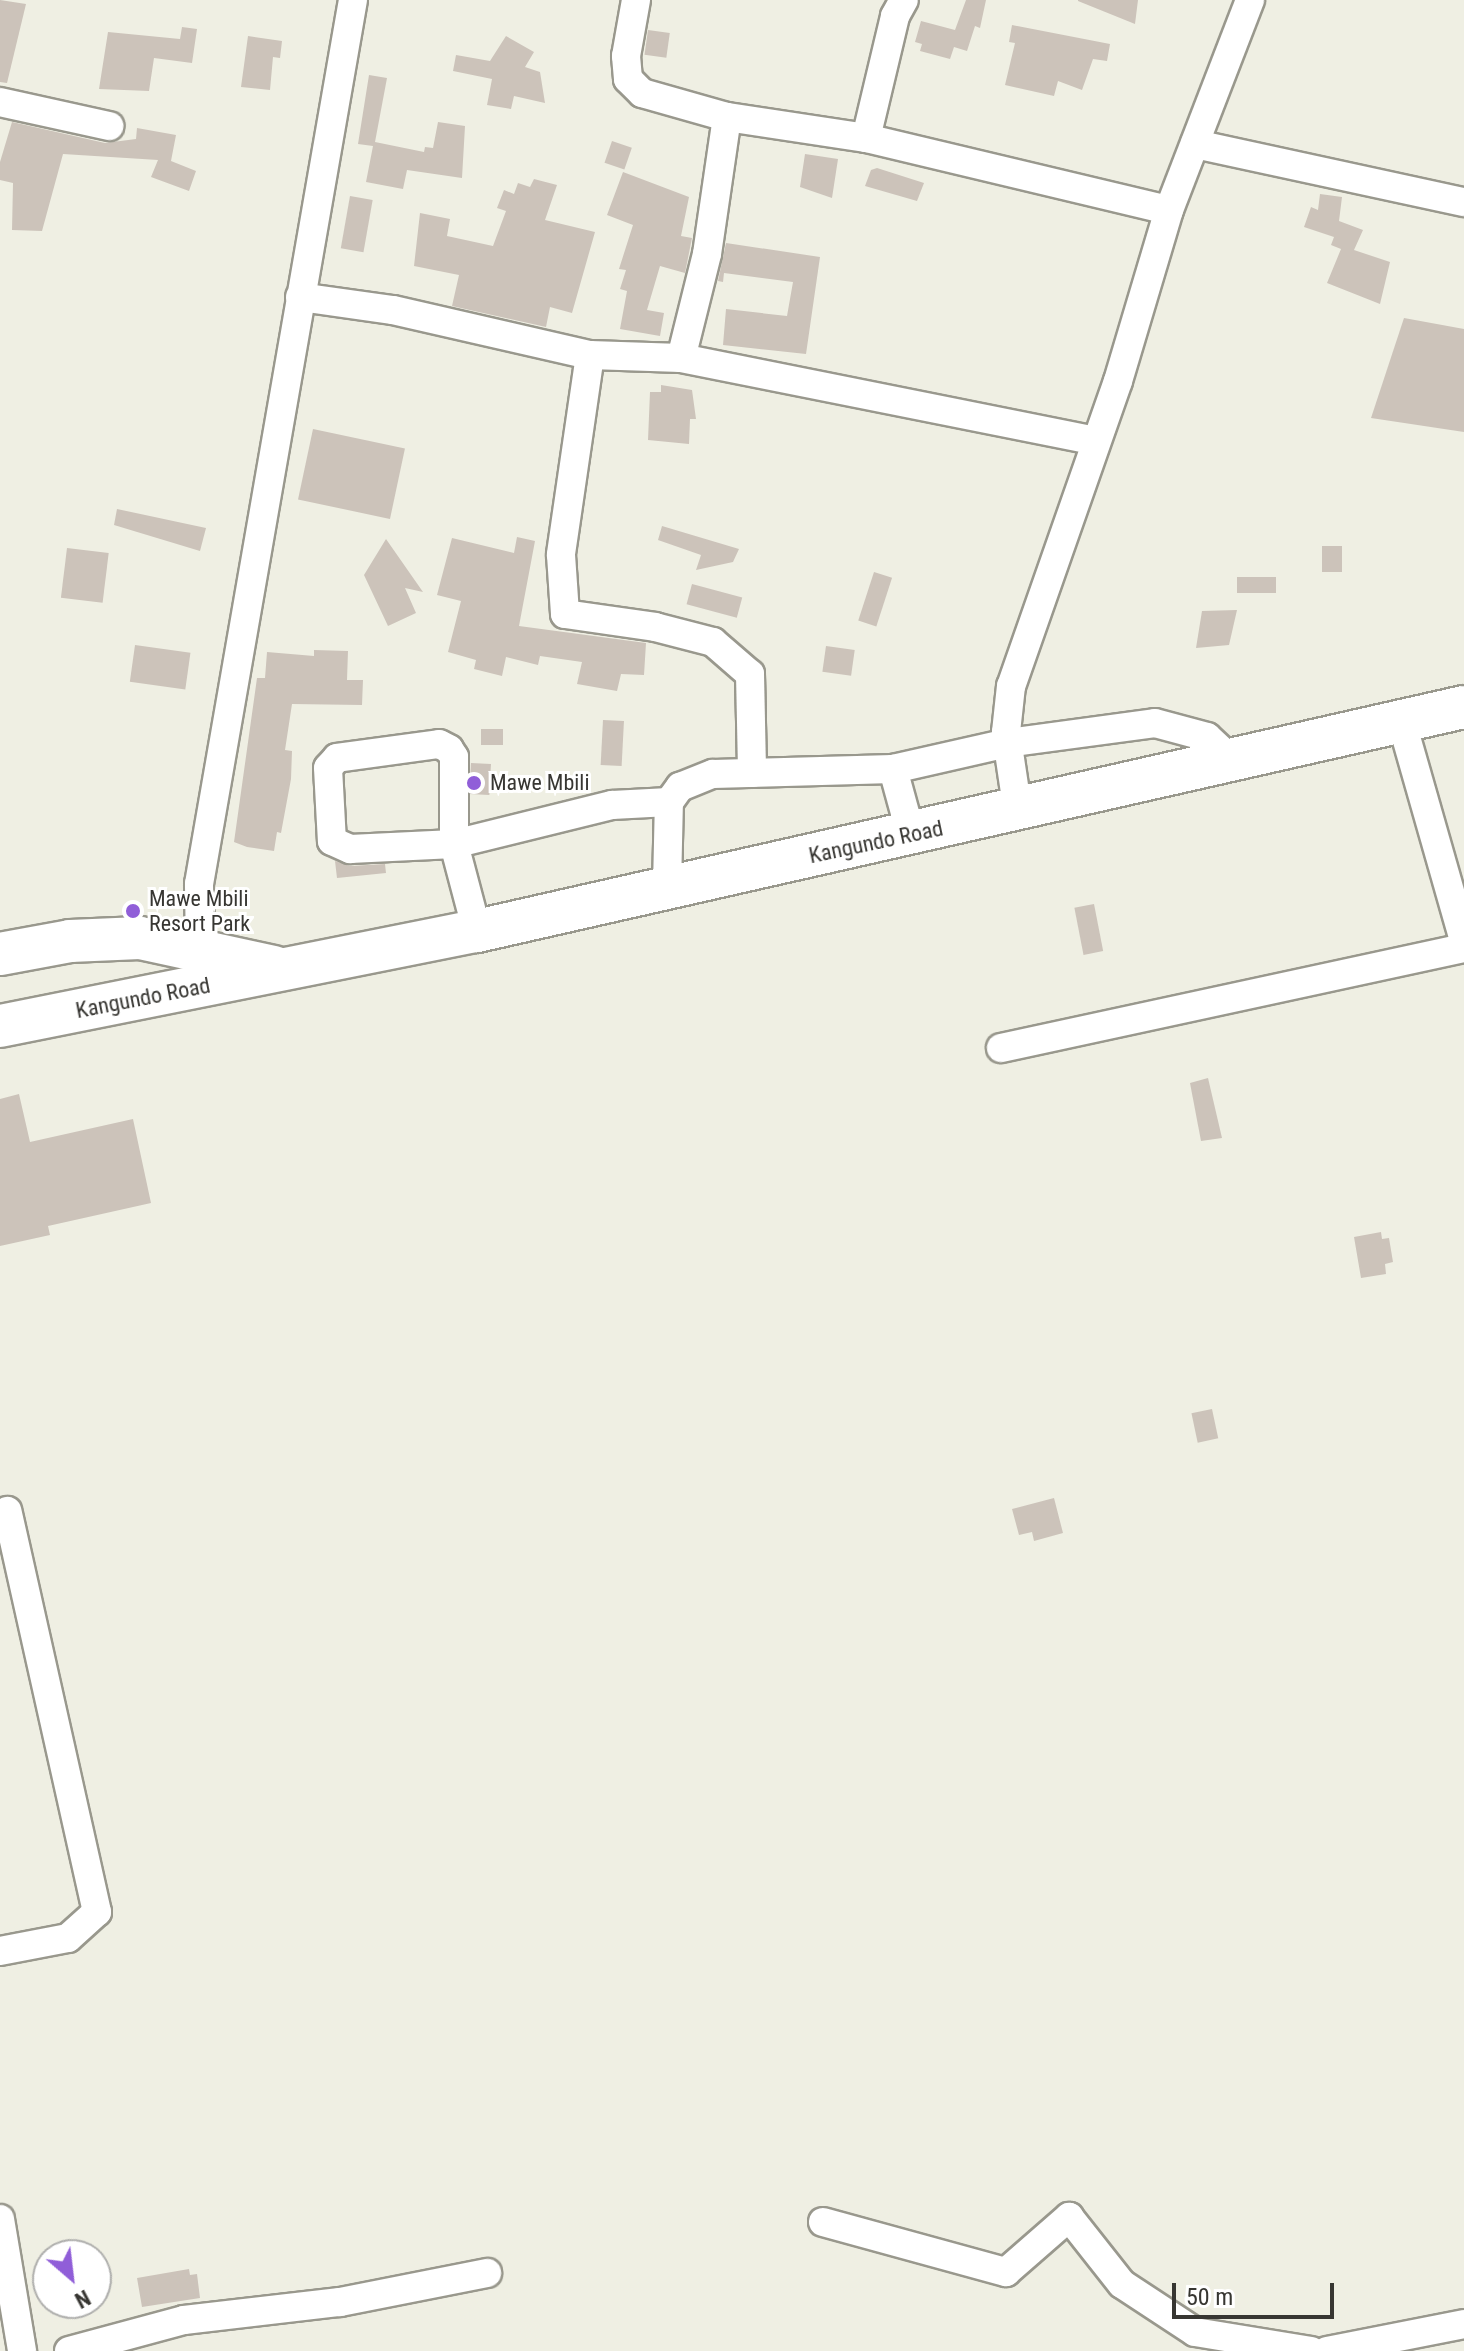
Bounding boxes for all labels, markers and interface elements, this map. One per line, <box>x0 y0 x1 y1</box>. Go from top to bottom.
place label: Mawe Mbili <box>490 770 589 796</box>
marker: Mawe Mbili <box>465 774 483 792</box>
street label: Kangundo Road <box>806 815 946 869</box>
place label: Mawe Mbili Resort Park <box>149 885 250 936</box>
marker: Mawe Mbili Resort Park <box>124 902 142 920</box>
street label: Kangundo Road <box>73 972 213 1024</box>
north arrow <box>32 2239 112 2319</box>
scale bar <box>1176 2267 1338 2317</box>
text: 50 m <box>1186 2283 1233 2311</box>
text: N <box>71 2285 94 2313</box>

